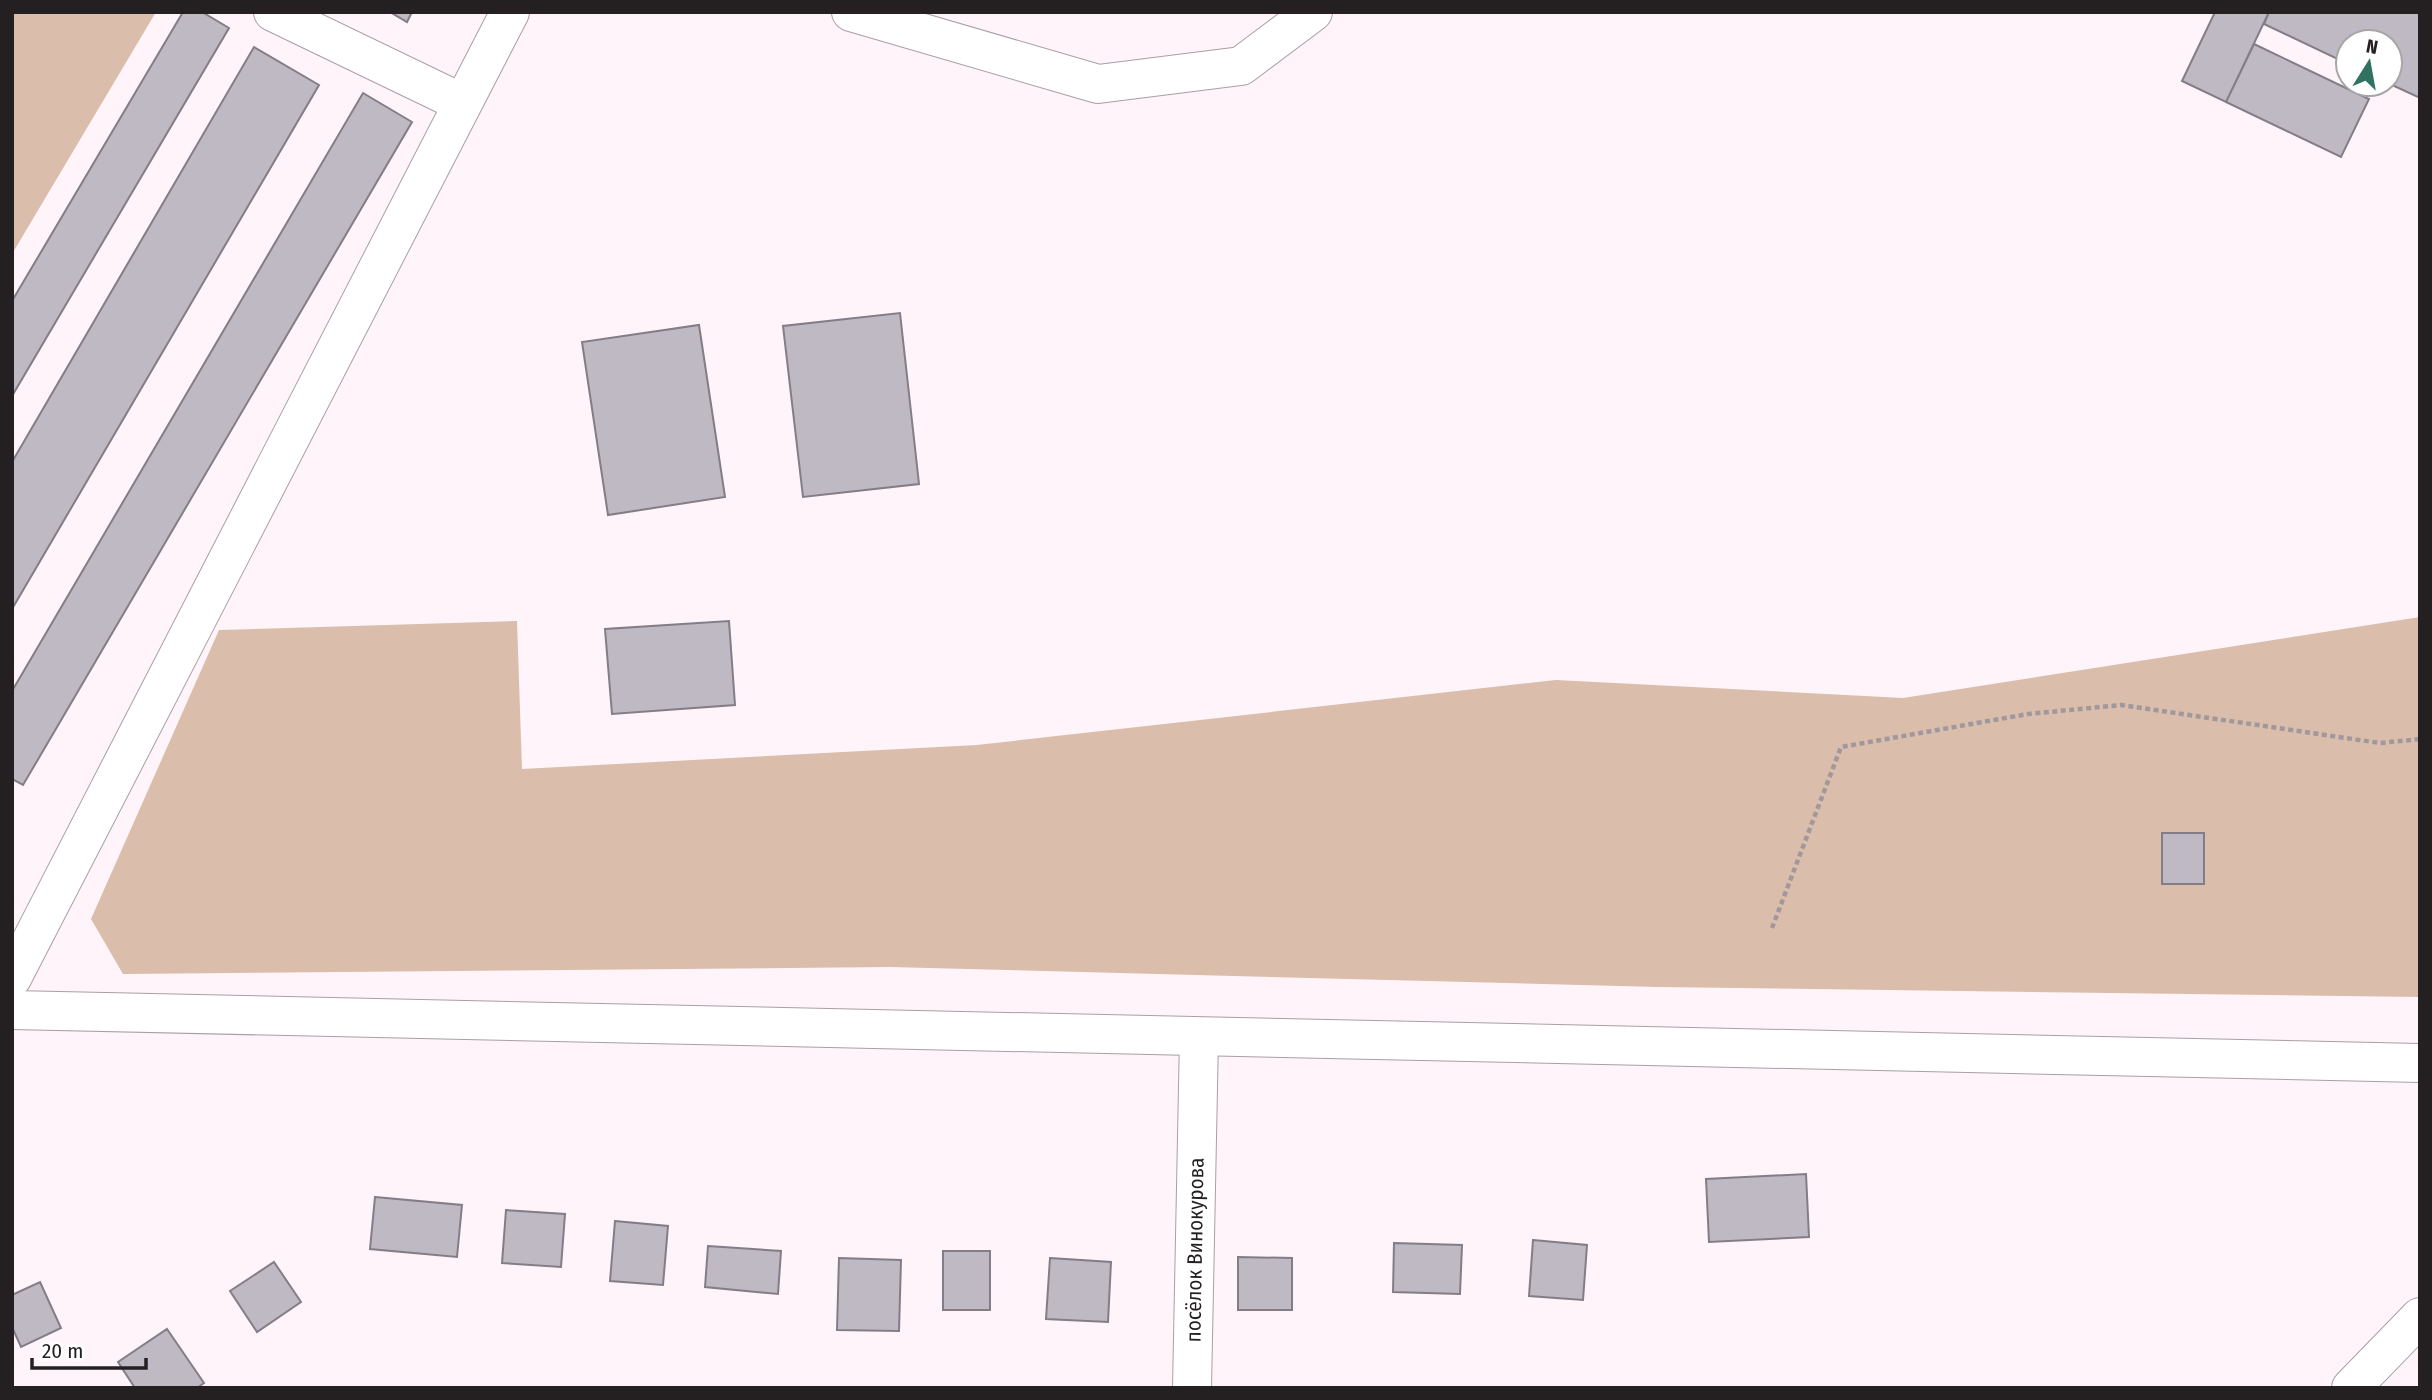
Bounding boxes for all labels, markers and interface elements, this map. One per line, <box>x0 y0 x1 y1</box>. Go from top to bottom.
north arrow <box>2334 28 2404 98</box>
text: N <box>2364 34 2380 59</box>
street label: посёлок Винокурова <box>1180 1157 1210 1343</box>
scale bar <box>32 1326 145 1370</box>
text: 20 m <box>42 1338 83 1364</box>

